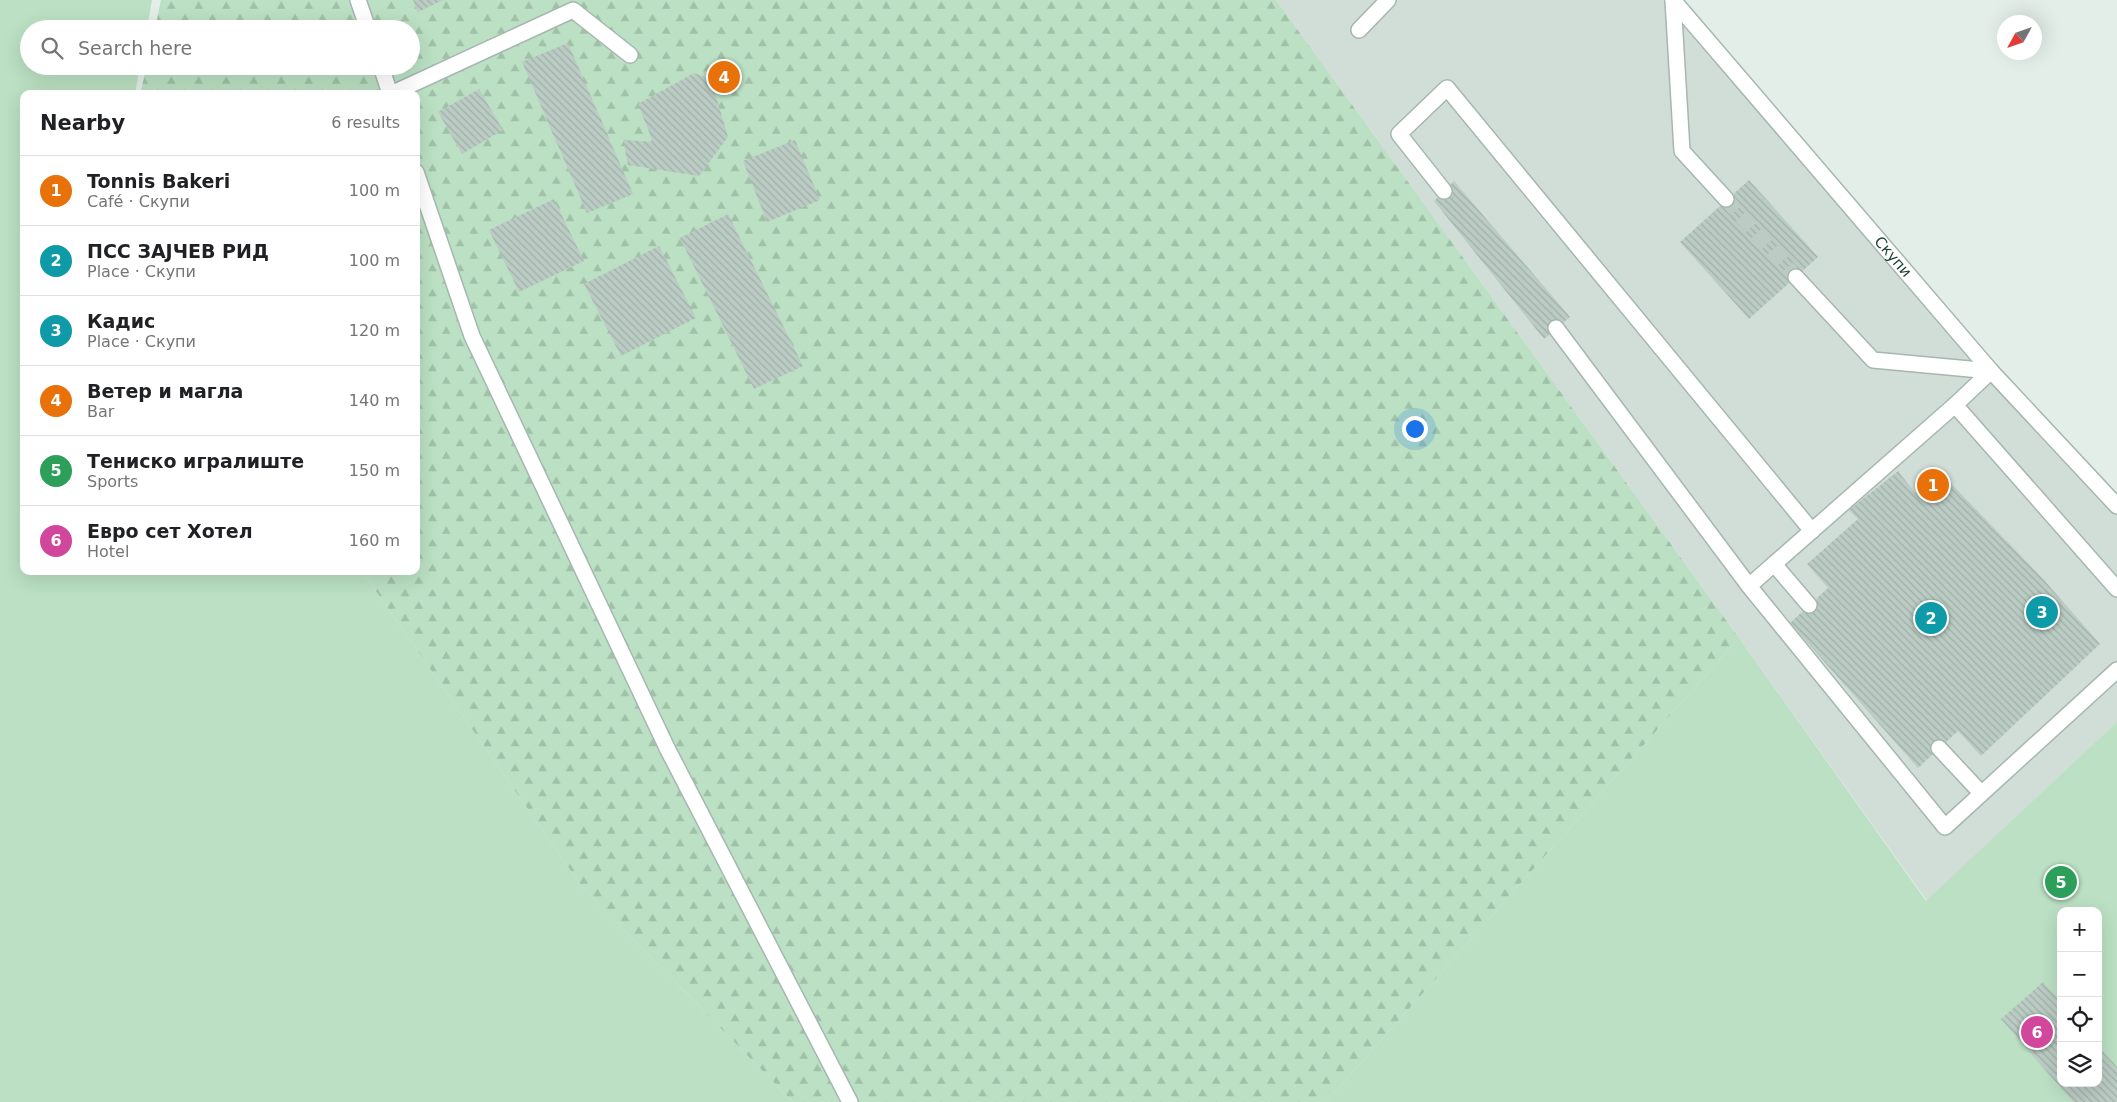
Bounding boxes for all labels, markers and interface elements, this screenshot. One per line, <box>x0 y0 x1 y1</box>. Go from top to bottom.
north arrow <box>1997 15 2042 60</box>
search box <box>20 20 420 75</box>
icon: search <box>38 34 66 62</box>
text: Search here <box>78 37 192 59</box>
pin: 4 <box>708 58 740 96</box>
text: Nearby <box>40 111 125 135</box>
text: 6 results <box>331 113 400 132</box>
text: Tonnis Bakeri <box>87 170 230 192</box>
text: 1 <box>50 181 62 200</box>
text: 100 m <box>349 181 400 200</box>
text: Café · Скупи <box>87 192 190 211</box>
street label: Скупи <box>1871 233 1915 281</box>
text: ПСС ЗАЈЧЕВ РИД <box>87 240 269 262</box>
text: 2 <box>50 251 62 270</box>
text: 100 m <box>349 251 400 270</box>
text: Place · Скупи <box>87 262 196 281</box>
text: Кадис <box>87 310 155 332</box>
text: 3 <box>50 321 62 340</box>
text: 120 m <box>349 321 400 340</box>
text: Place · Скупи <box>87 332 196 351</box>
text: Ветер и магла <box>87 380 243 402</box>
text: 4 <box>50 391 62 410</box>
text: 140 m <box>349 391 400 410</box>
text: Bar <box>87 402 114 421</box>
your location <box>1402 416 1428 442</box>
text: Тениско игралиште <box>87 450 304 472</box>
text: 5 <box>50 461 62 480</box>
text: 150 m <box>349 461 400 480</box>
pin: 1 <box>1917 466 1949 504</box>
text: Sports <box>87 472 138 491</box>
text: Евро сет Хотел <box>87 520 253 542</box>
text: 6 <box>50 531 62 550</box>
text: 160 m <box>349 531 400 550</box>
text: Hotel <box>87 542 129 561</box>
pin: 3 <box>2026 593 2058 631</box>
pin: 2 <box>1915 599 1947 637</box>
pin: 5 <box>2045 863 2077 901</box>
map controls <box>2057 907 2102 1087</box>
button: + <box>2057 907 2102 952</box>
button: − <box>2057 952 2102 997</box>
button: locate <box>2057 997 2102 1042</box>
pin: 6 <box>2021 1013 2053 1051</box>
button: layers <box>2057 1042 2102 1087</box>

